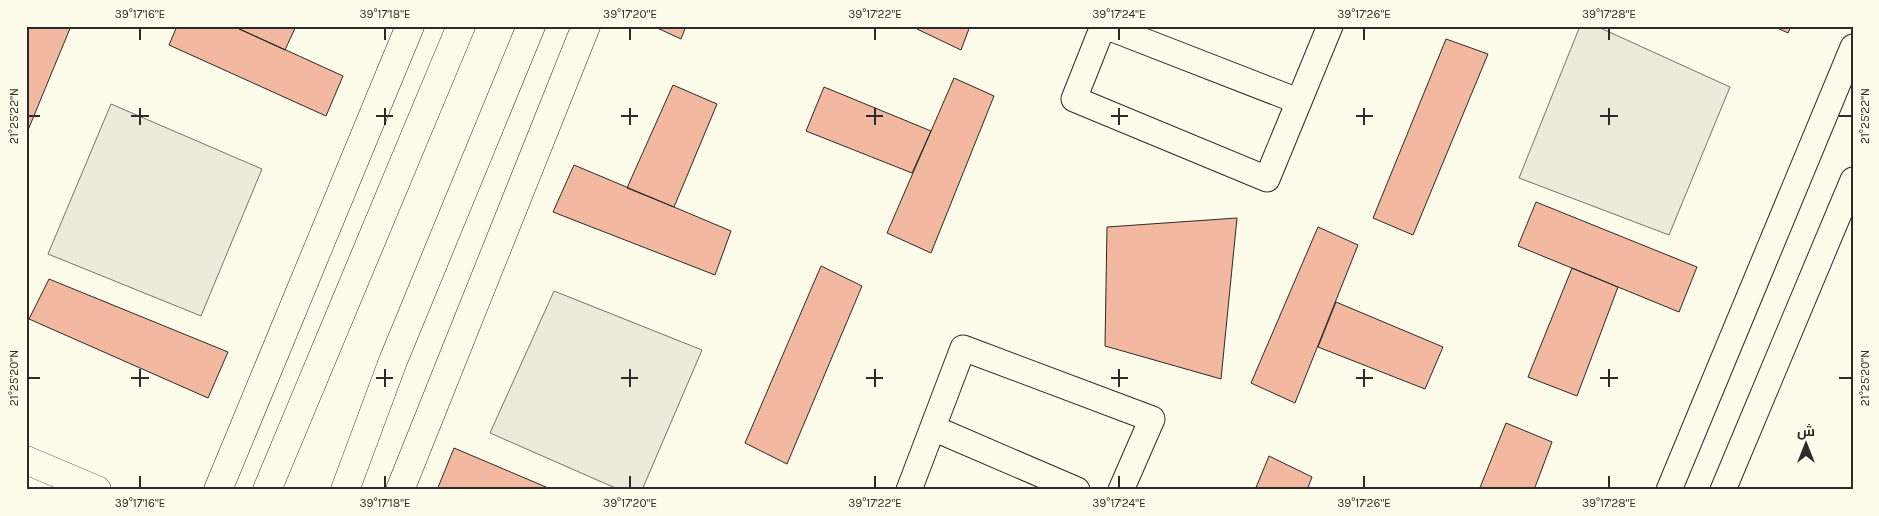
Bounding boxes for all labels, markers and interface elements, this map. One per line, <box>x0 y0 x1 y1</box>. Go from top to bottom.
text: 39°17'16"E <box>115 7 165 21</box>
text: 39°17'18"E <box>359 7 411 21</box>
text: 39°17'20"E <box>603 7 657 21</box>
text: 39°17'22"E <box>848 7 902 21</box>
text: 39°17'24"E <box>1092 7 1146 21</box>
text: 39°17'26"E <box>1337 7 1391 21</box>
text: 39°17'28"E <box>1582 7 1636 21</box>
text: 21°25'22"N <box>7 88 21 144</box>
text: 21°25'22"N <box>1858 88 1872 144</box>
text: 21°25'20"N <box>7 350 21 406</box>
text: 21°25'20"N <box>1858 350 1872 406</box>
north arrow <box>1782 418 1832 468</box>
text: ش <box>1797 423 1815 440</box>
text: 39°17'16"E <box>115 496 165 510</box>
text: 39°17'18"E <box>359 496 411 510</box>
text: 39°17'20"E <box>603 496 657 510</box>
text: 39°17'22"E <box>848 496 902 510</box>
text: 39°17'24"E <box>1092 496 1146 510</box>
text: 39°17'26"E <box>1337 496 1391 510</box>
text: 39°17'28"E <box>1582 496 1636 510</box>

